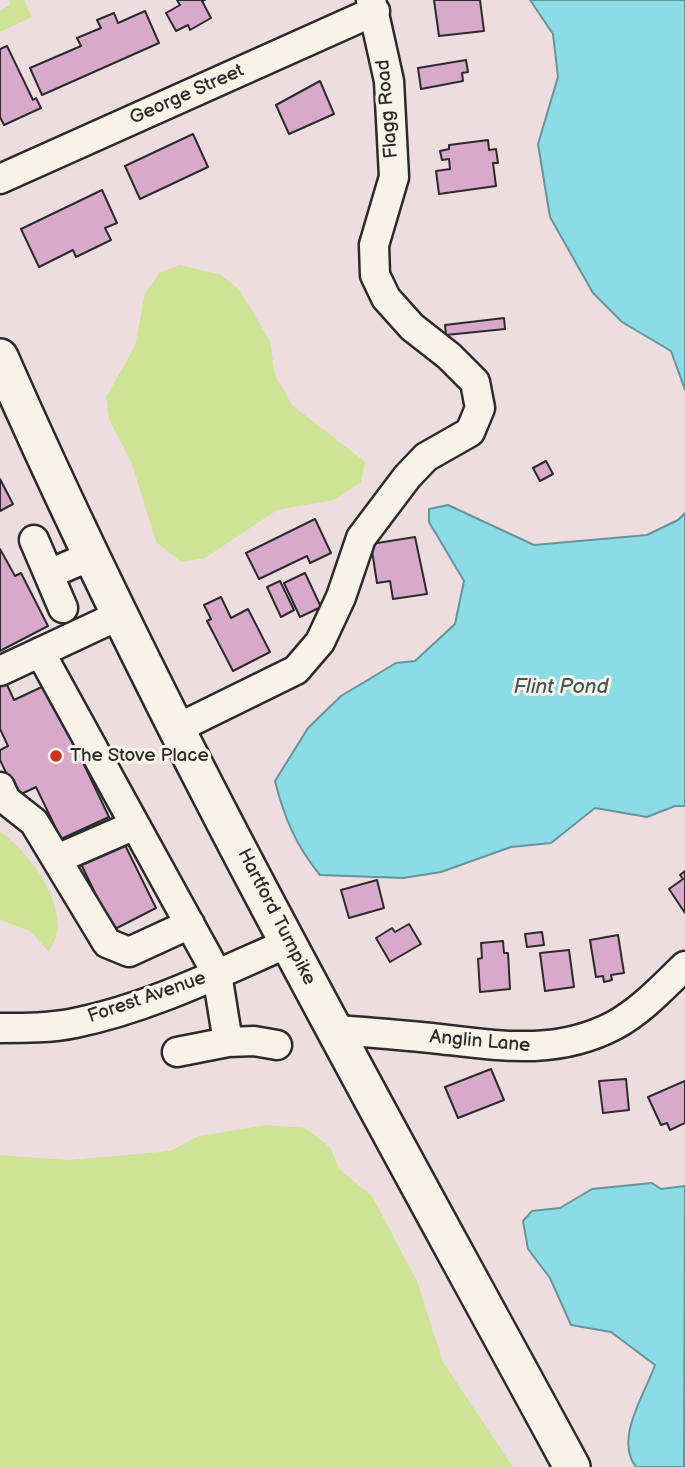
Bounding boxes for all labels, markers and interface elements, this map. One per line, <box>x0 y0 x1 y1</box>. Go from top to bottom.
street label: Flagg Road <box>372 59 404 159</box>
street label: George Street <box>126 60 248 130</box>
water label: Flint Pond <box>513 675 609 701</box>
place label: The Stove Place <box>70 745 209 767</box>
marker: The Stove Place <box>48 748 64 764</box>
street label: Hartford Turnpike <box>232 845 320 989</box>
street label: Forest Avenue <box>85 967 209 1029</box>
street label: Anglin Lane <box>429 1026 531 1058</box>

